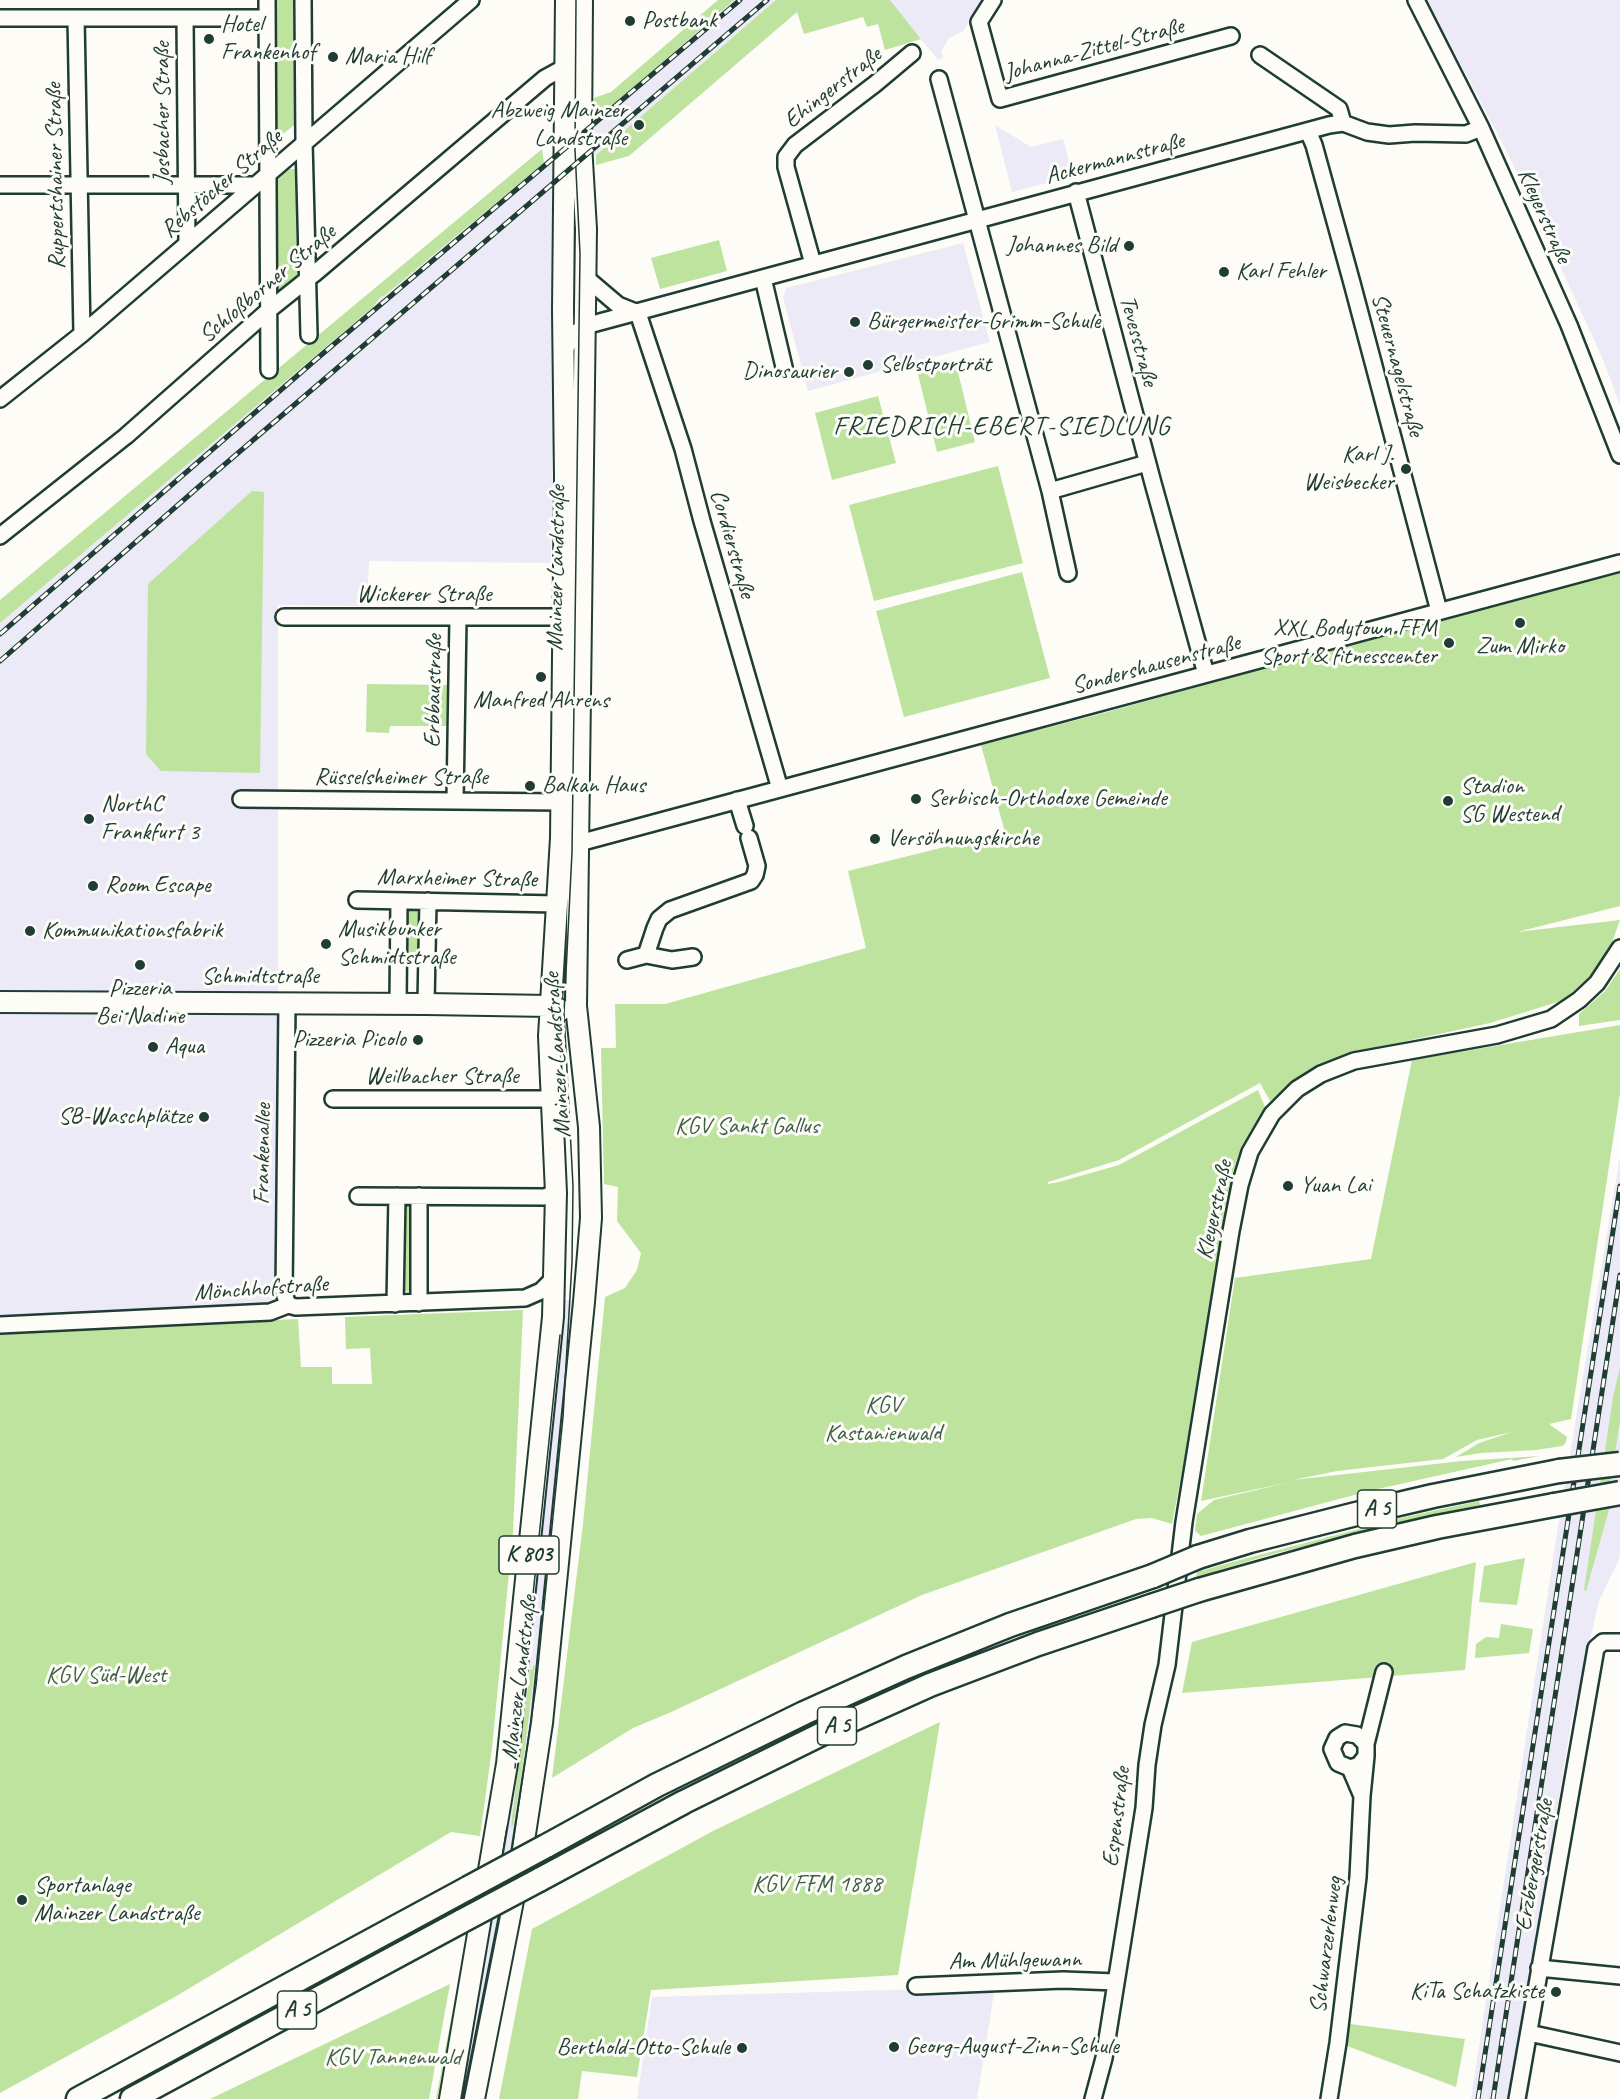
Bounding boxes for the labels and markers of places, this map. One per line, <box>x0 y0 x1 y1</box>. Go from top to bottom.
place label: Postbank <box>642 7 717 35</box>
place label: Hotel Frankenhof <box>221 11 315 67</box>
marker: Postbank <box>623 14 637 28</box>
marker: Hotel Frankenhof <box>202 32 216 46</box>
place label: Maria Hilf <box>345 43 431 71</box>
marker: Maria Hilf <box>326 50 340 64</box>
place label: Abzweig Mainzer Landstraße <box>491 97 627 153</box>
marker: Abzweig Mainzer Landstraße <box>632 118 646 132</box>
place label: Johannes Bild <box>1007 232 1117 260</box>
marker: Johannes Bild <box>1122 239 1136 253</box>
place label: Karl Fehler <box>1236 258 1326 286</box>
marker: Karl Fehler <box>1217 265 1231 279</box>
place label: Bürgermeister-Grimm-Schule <box>867 308 1100 336</box>
marker: Bürgermeister-Grimm-Schule <box>848 315 862 329</box>
place label: Selbstporträt <box>880 351 991 379</box>
place label: Dinosaurier <box>743 358 837 386</box>
marker: Selbstporträt <box>861 358 875 372</box>
marker: Dinosaurier <box>842 365 856 379</box>
place label: Karl J. Weisbecker <box>1303 441 1394 497</box>
marker: Karl J. Weisbecker <box>1399 462 1413 476</box>
place label: XXL Bodytown FFM Sport & fitnesscenter <box>1261 615 1437 671</box>
marker: Zum Mirko <box>1513 616 1527 630</box>
place label: Zum Mirko <box>1476 633 1564 661</box>
marker: XXL Bodytown FFM Sport & fitnesscenter <box>1442 636 1456 650</box>
marker: Manfred Ahrens <box>534 670 548 684</box>
place label: Manfred Ahrens <box>473 687 609 715</box>
place label: Balkan Haus <box>542 772 645 800</box>
place label: Stadion SG Westend <box>1460 773 1559 829</box>
marker: Balkan Haus <box>523 779 537 793</box>
place label: Serbisch-Orthodoxe Gemeinde <box>928 785 1167 813</box>
place label: NorthC Frankfurt 3 <box>101 791 199 847</box>
marker: Serbisch-Orthodoxe Gemeinde <box>909 792 923 806</box>
marker: Stadion SG Westend <box>1441 794 1455 808</box>
marker: NorthC Frankfurt 3 <box>82 812 96 826</box>
place label: Versöhnungskirche <box>887 825 1038 853</box>
marker: Versöhnungskirche <box>868 832 882 846</box>
place label: Room Escape <box>105 872 211 900</box>
marker: Room Escape <box>86 879 100 893</box>
place label: Musikbunker Schmidtstraße <box>338 916 456 972</box>
place label: Kommunikationsfabrik <box>42 917 222 945</box>
marker: Kommunikationsfabrik <box>23 924 37 938</box>
marker: Musikbunker Schmidtstraße <box>319 937 333 951</box>
marker: Pizzeria Bei Nadine <box>133 958 147 972</box>
place label: Pizzeria Bei Nadine <box>96 975 184 1031</box>
place label: Pizzeria Picolo <box>292 1026 406 1054</box>
place label: Aqua <box>165 1033 204 1061</box>
marker: Pizzeria Picolo <box>411 1033 425 1047</box>
marker: Aqua <box>146 1040 160 1054</box>
place label: SB-Waschplätze <box>58 1103 192 1131</box>
marker: SB-Waschplätze <box>197 1110 211 1124</box>
place label: Yuan Lai <box>1300 1172 1371 1200</box>
marker: Yuan Lai <box>1281 1179 1295 1193</box>
place label: Sportanlage Mainzer Landstraße <box>34 1872 200 1928</box>
marker: Sportanlage Mainzer Landstraße <box>15 1893 29 1907</box>
place label: KiTa Schatzkiste <box>1410 1978 1544 2006</box>
marker: KiTa Schatzkiste <box>1549 1985 1563 1999</box>
place label: Georg-August-Zinn-Schule <box>906 2033 1119 2061</box>
place label: Berthold-Otto-Schule <box>557 2034 730 2062</box>
marker: Georg-August-Zinn-Schule <box>887 2040 901 2054</box>
marker: Berthold-Otto-Schule <box>735 2041 749 2055</box>

